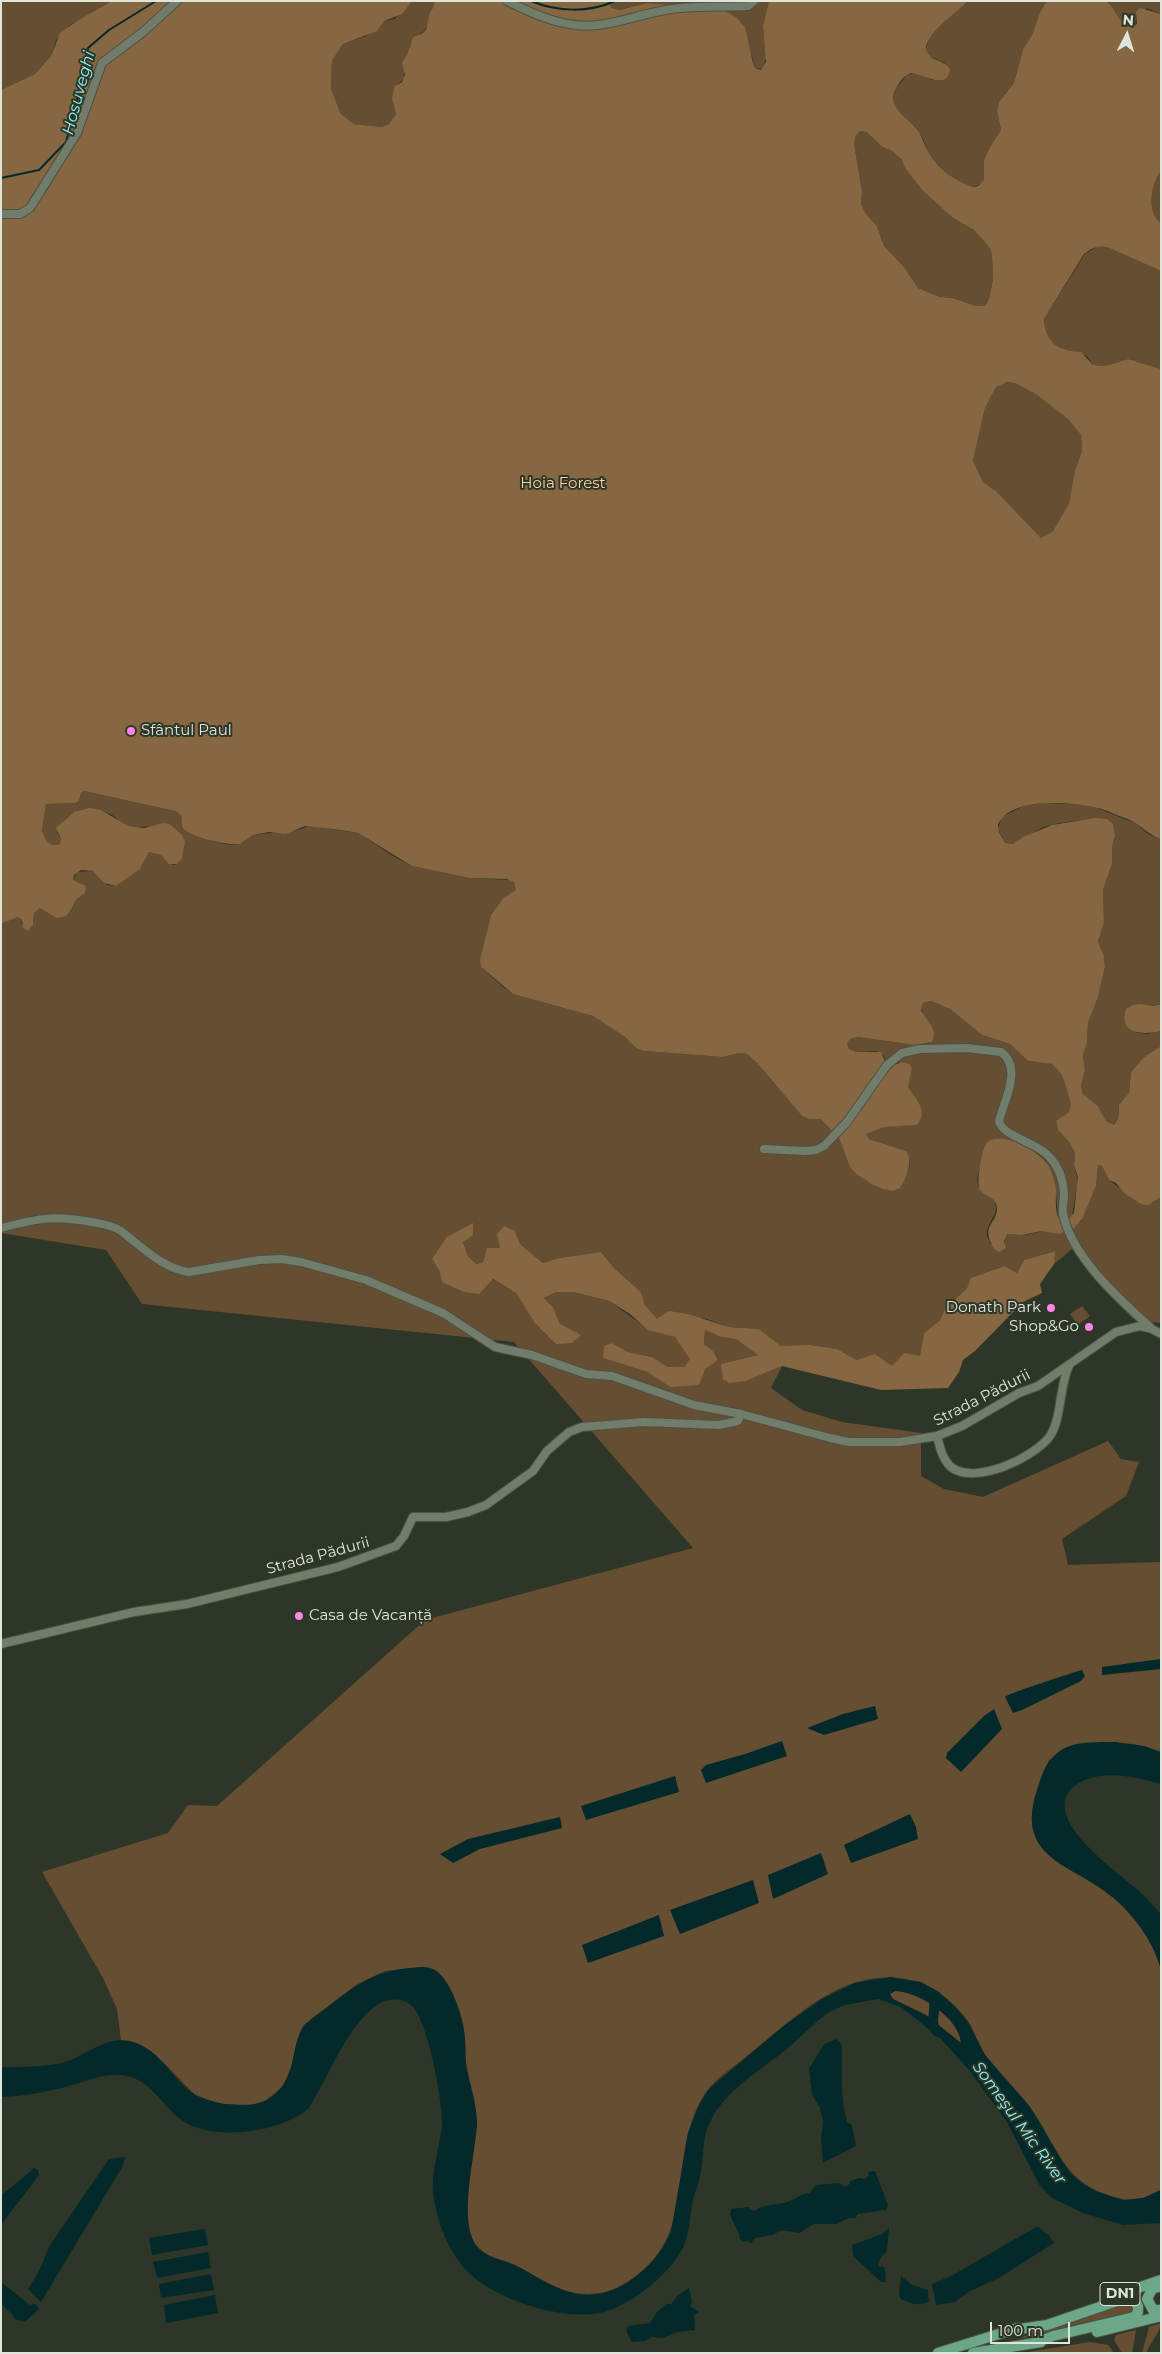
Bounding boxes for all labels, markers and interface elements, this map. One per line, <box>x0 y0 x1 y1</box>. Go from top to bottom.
north arrow <box>1102 10 1152 60</box>
text: N <box>1122 11 1135 30</box>
water label: Hosuveghi <box>59 49 99 137</box>
park label: Hoia Forest <box>520 475 606 493</box>
place label: Sfântul Paul <box>141 722 232 740</box>
marker: Sfântul Paul <box>125 725 137 737</box>
place label: Donath Park <box>946 1299 1041 1317</box>
marker: Donath Park <box>1045 1302 1057 1314</box>
place label: Shop&Go <box>1009 1318 1079 1336</box>
marker: Shop&Go <box>1083 1321 1095 1333</box>
street label: Strada Pădurii <box>931 1366 1033 1430</box>
street label: Strada Pădurii <box>264 1534 372 1578</box>
place label: Casa de Vacanță <box>309 1607 432 1625</box>
marker: Casa de Vacanță <box>293 1610 305 1622</box>
water label: Someşul Mic River <box>968 2058 1070 2188</box>
road number: DN1 <box>1100 2282 1140 2306</box>
scale bar <box>992 2312 1072 2344</box>
text: 100 m <box>998 2321 1043 2340</box>

